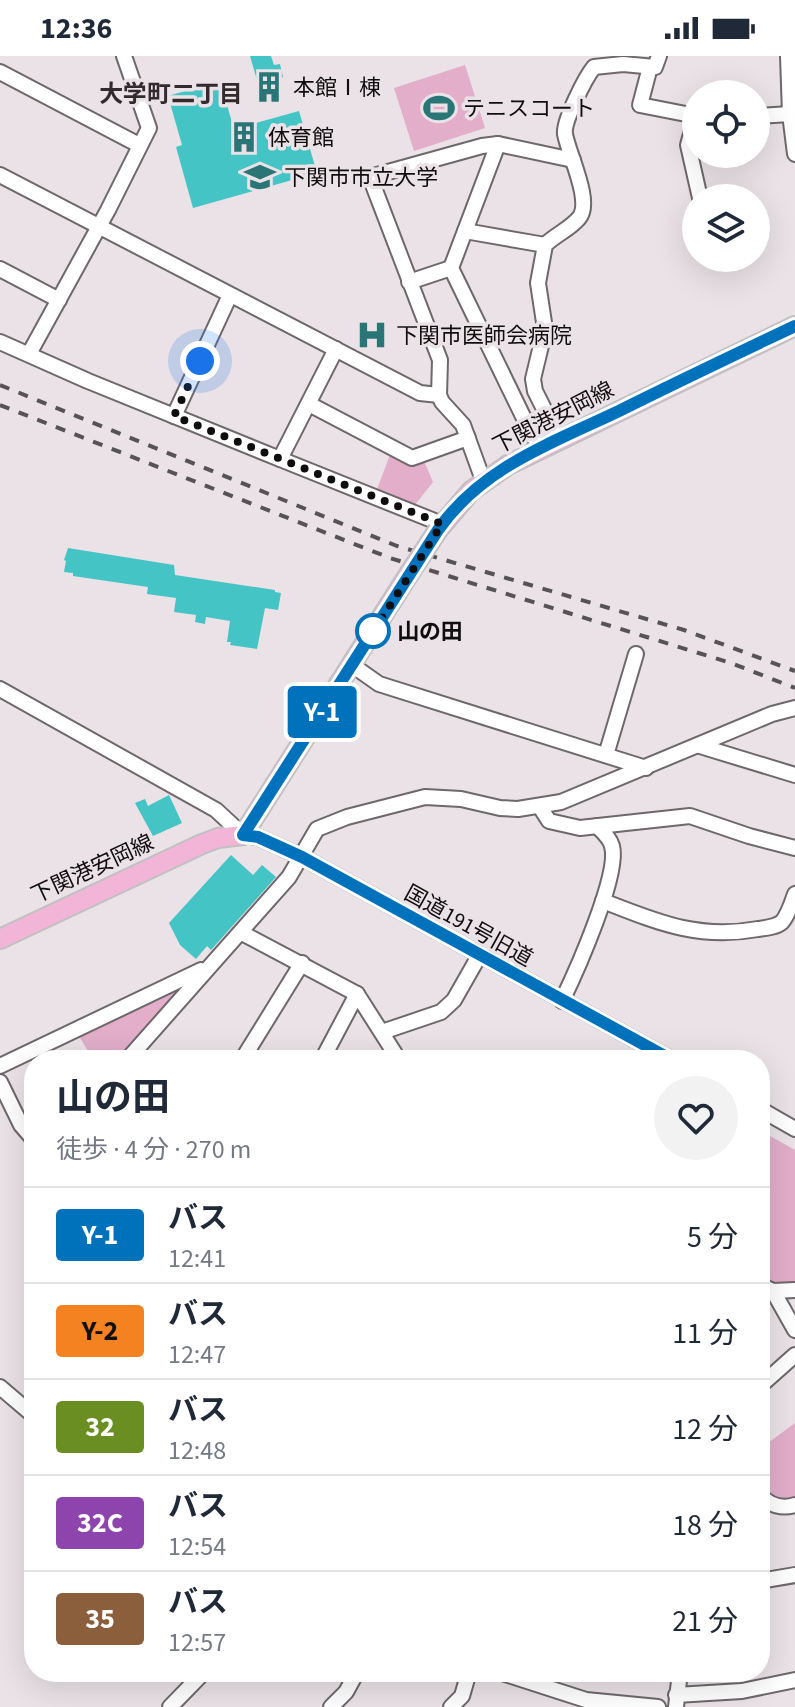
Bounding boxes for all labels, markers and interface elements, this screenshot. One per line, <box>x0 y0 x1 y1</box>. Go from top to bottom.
text: 12:36 <box>40 7 112 50</box>
building icon: 本館Ⅰ棟 <box>252 70 286 104</box>
place label: 本館Ⅰ棟 <box>293 72 381 104</box>
district label: 大学町二丁目 <box>99 77 243 112</box>
map controls <box>682 80 770 272</box>
button: locate <box>682 80 770 168</box>
sports icon: テニスコート <box>422 91 456 125</box>
place label: テニスコート <box>463 93 595 125</box>
building icon: 体育館 <box>227 120 261 154</box>
place label: 体育館 <box>268 122 334 154</box>
school or university icon: 下関市市立大学 <box>243 160 277 194</box>
place label: 下関市市立大学 <box>284 162 438 194</box>
button: layers <box>682 184 770 272</box>
hospital icon: 下関市医師会病院 <box>355 318 389 352</box>
place label: 下関市医師会病院 <box>396 320 572 352</box>
your location <box>180 341 220 381</box>
street label: 下関港安岡線 <box>487 374 620 462</box>
marker: 山の田 <box>356 614 390 648</box>
place label: 山の田 <box>397 616 463 648</box>
line badge: Y-1 <box>276 686 368 738</box>
text: Y-1 <box>304 692 340 732</box>
street label: 下関港安岡線 <box>26 827 159 911</box>
street label: 国道191号旧道 <box>398 877 539 974</box>
text: 山の田 <box>56 1071 170 1125</box>
button: heart <box>654 1076 738 1160</box>
text: 徒歩 · 4 分 · 270 m <box>56 1131 251 1168</box>
text: バス <box>168 1197 228 1240</box>
text: Y-1 <box>82 1215 118 1255</box>
text: 5 分 <box>687 1216 738 1259</box>
text: 12:41 <box>168 1240 226 1277</box>
text: バス <box>168 1293 228 1336</box>
text: Y-2 <box>82 1311 118 1351</box>
text: 11 分 <box>672 1312 738 1355</box>
text: 12:47 <box>168 1336 226 1373</box>
text: バス <box>168 1389 228 1432</box>
text: 32 <box>85 1407 115 1447</box>
text: 12 分 <box>672 1408 738 1451</box>
text: 12:48 <box>168 1432 226 1469</box>
text: バス <box>168 1485 228 1528</box>
text: 32C <box>77 1503 123 1543</box>
text: 18 分 <box>672 1504 738 1547</box>
text: 12:54 <box>168 1528 226 1565</box>
text: バス <box>168 1581 228 1624</box>
text: 35 <box>85 1599 115 1639</box>
text: 21 分 <box>672 1600 738 1643</box>
text: 12:57 <box>168 1624 226 1661</box>

